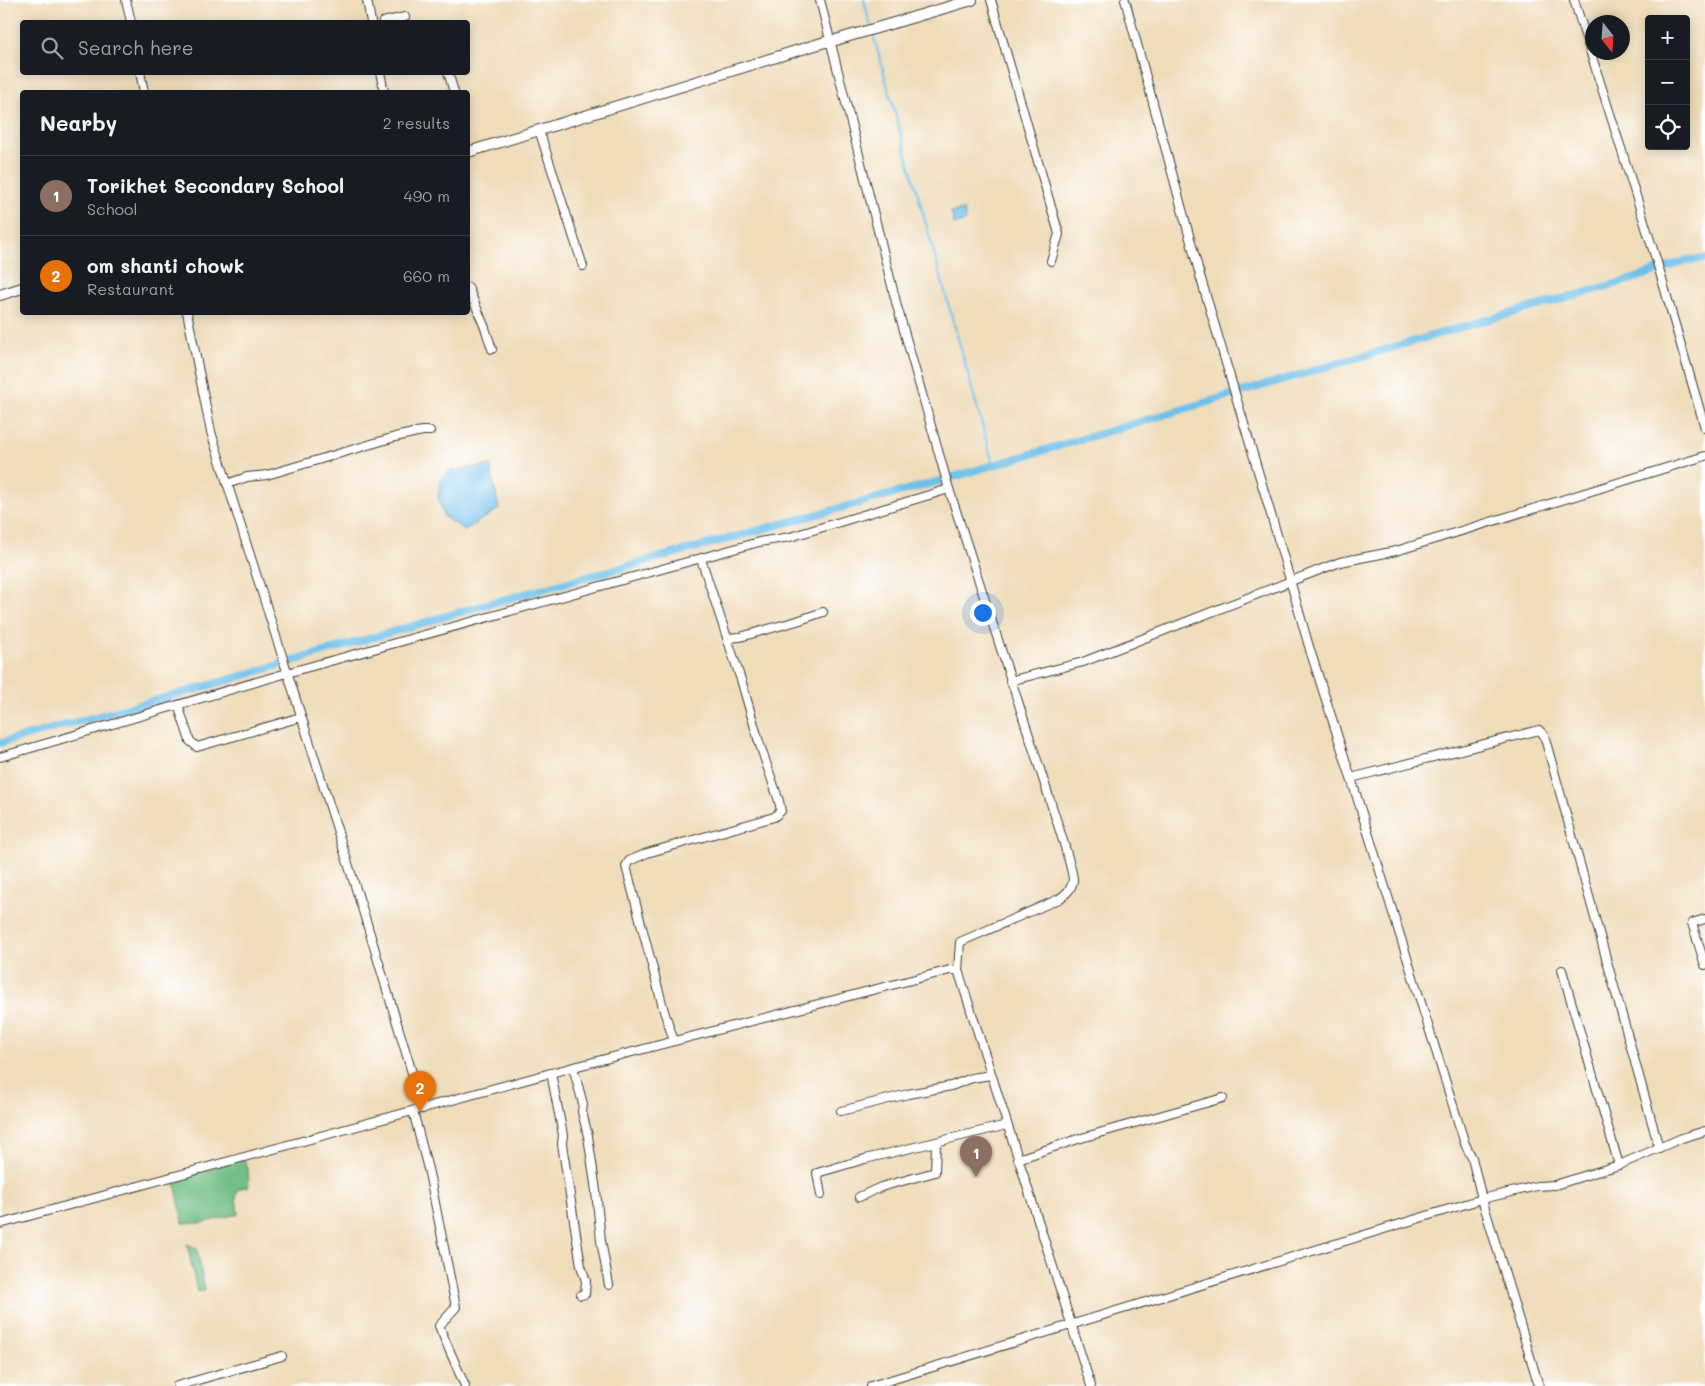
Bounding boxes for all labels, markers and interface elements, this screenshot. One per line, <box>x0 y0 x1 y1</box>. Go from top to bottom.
north arrow <box>1585 15 1630 60</box>
map controls <box>1645 15 1690 150</box>
button: + <box>1645 15 1690 60</box>
search box <box>20 20 470 75</box>
icon: search <box>38 34 66 62</box>
text: Search here <box>78 35 194 60</box>
button: − <box>1645 60 1690 105</box>
button: locate <box>1645 105 1690 150</box>
text: Nearby <box>40 109 117 136</box>
text: 2 results <box>383 112 450 133</box>
text: Torikhet Secondary School <box>87 173 344 198</box>
text: 1 <box>52 185 60 206</box>
text: 490 m <box>403 185 450 206</box>
text: School <box>87 198 137 219</box>
text: om shanti chowk <box>87 253 244 278</box>
text: 2 <box>52 265 60 286</box>
text: 660 m <box>403 265 450 286</box>
text: Restaurant <box>87 278 175 299</box>
your location <box>970 600 996 626</box>
pin: 2 <box>404 1071 436 1112</box>
pin: 1 <box>960 1136 992 1177</box>

